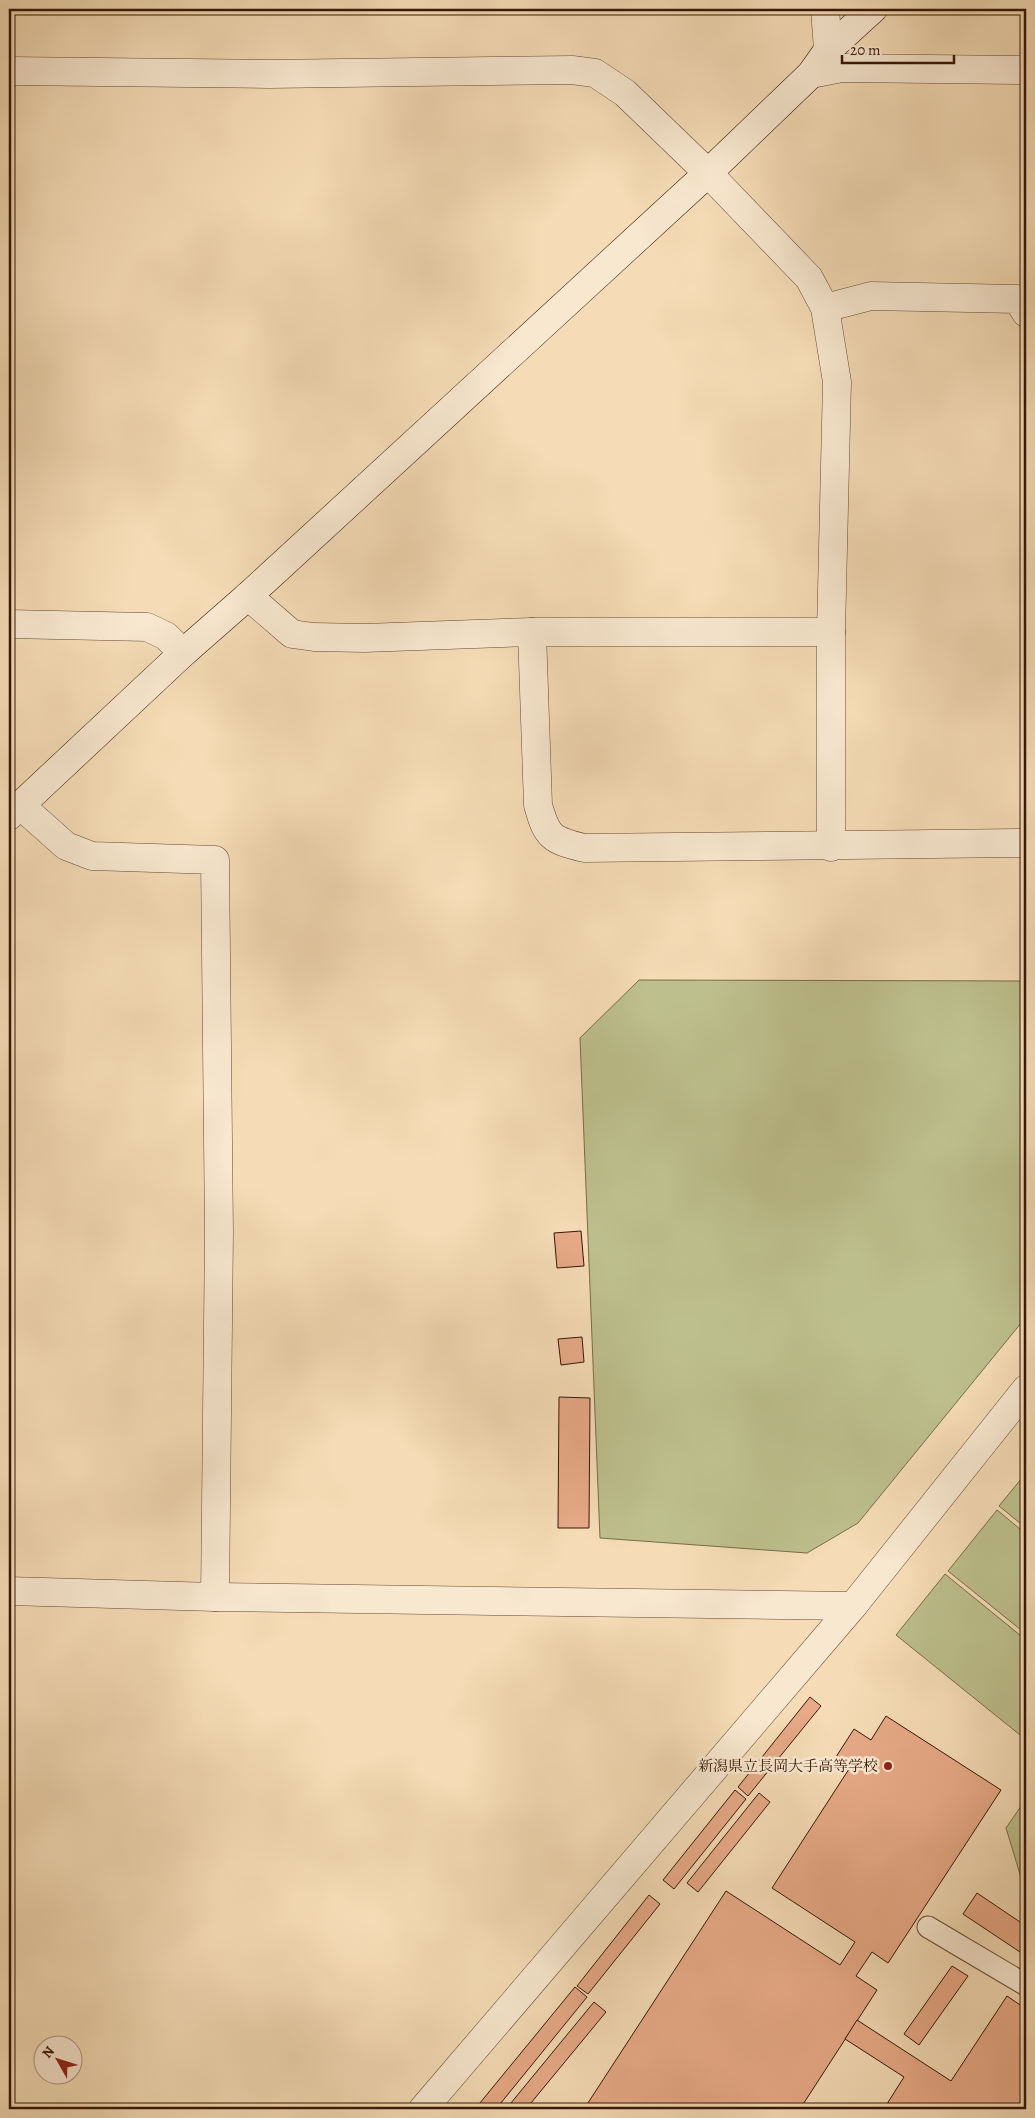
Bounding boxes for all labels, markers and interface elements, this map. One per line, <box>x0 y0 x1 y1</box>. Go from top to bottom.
scale bar <box>842 32 955 64</box>
text: 20 m <box>850 40 881 60</box>
place label: 新潟県立長岡大手高等学校 <box>698 1756 878 1776</box>
marker: 新潟県立長岡大手高等学校 <box>882 1760 894 1772</box>
north arrow <box>32 2036 82 2086</box>
text: N <box>38 2042 59 2062</box>

